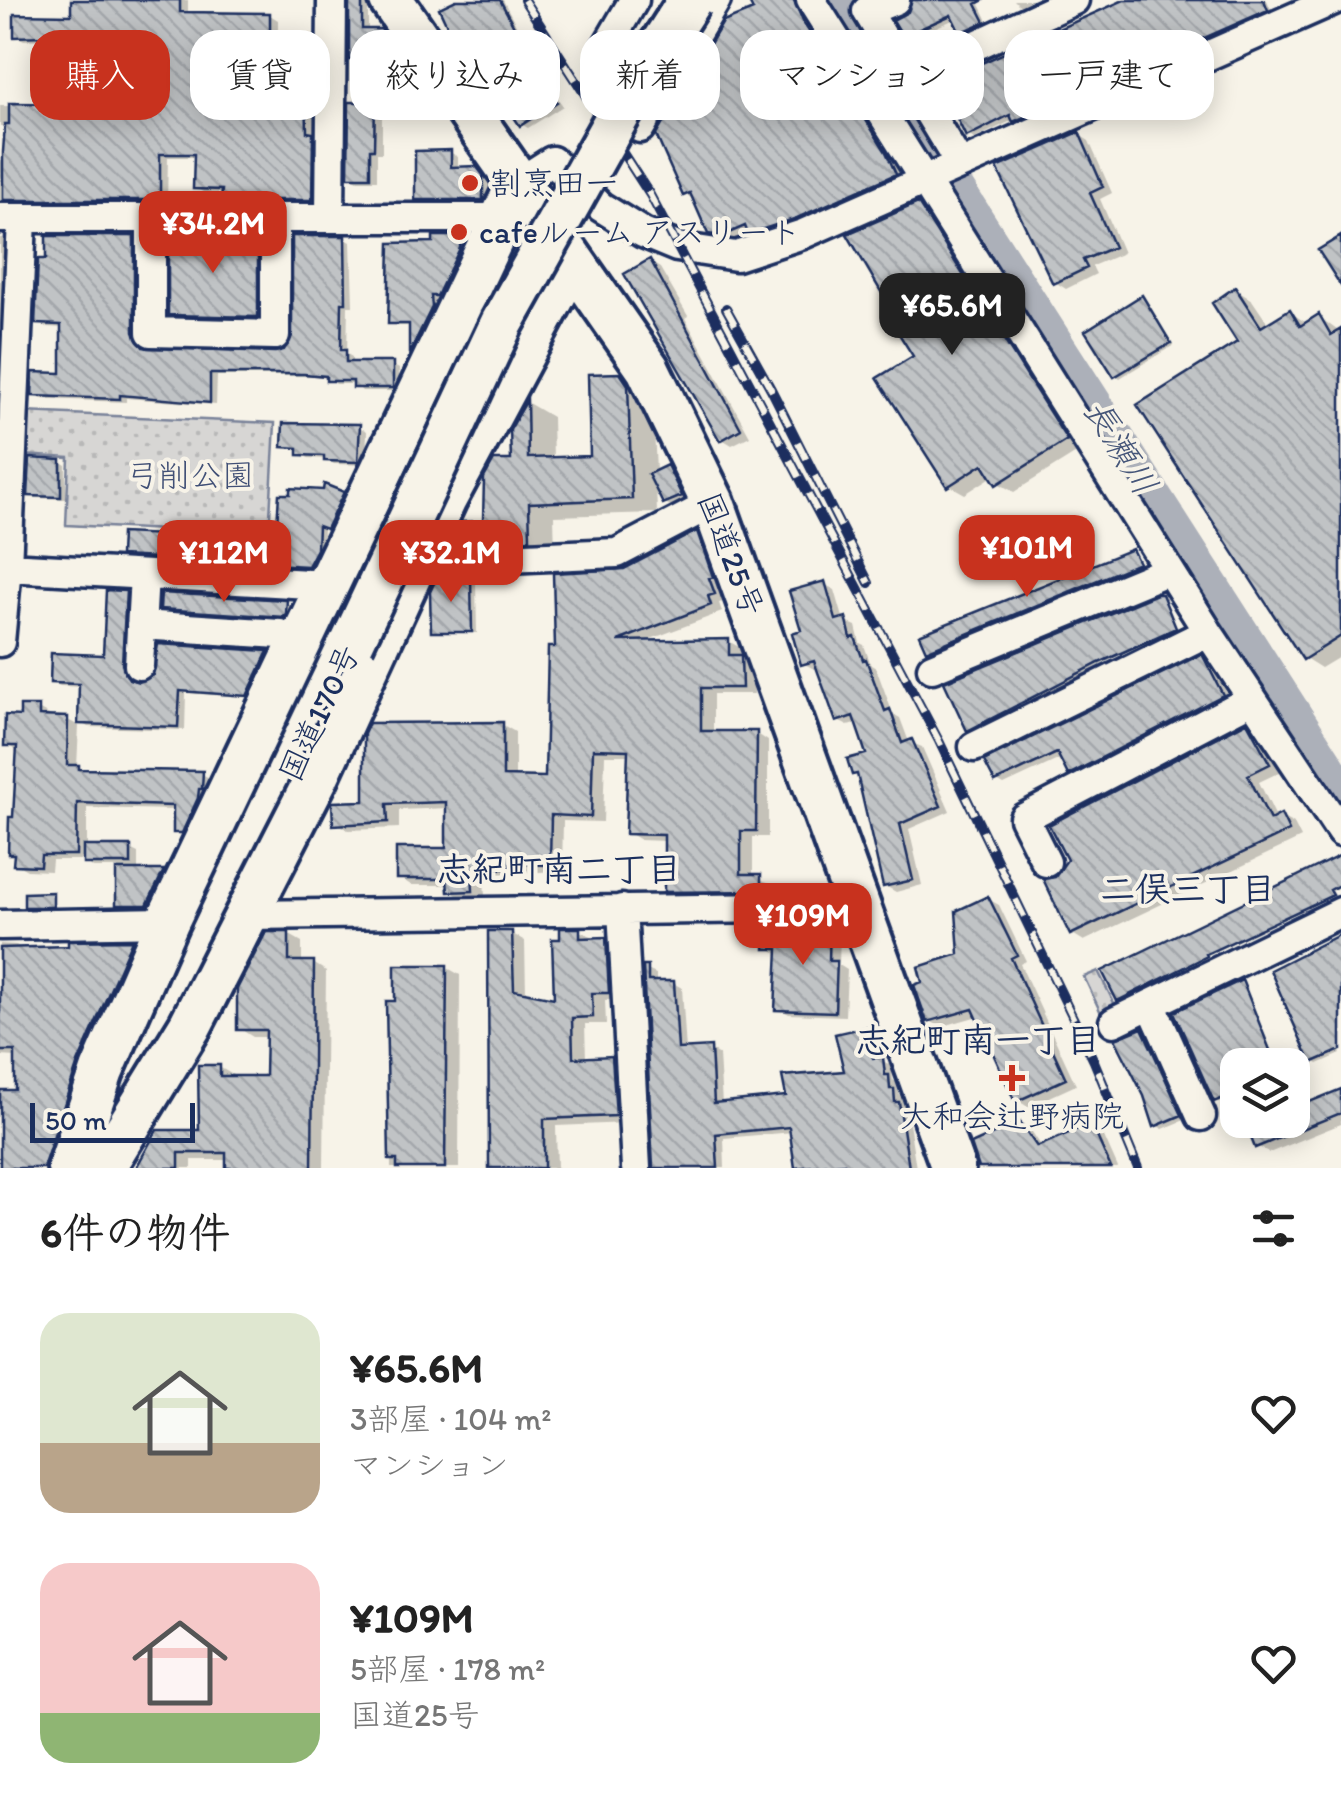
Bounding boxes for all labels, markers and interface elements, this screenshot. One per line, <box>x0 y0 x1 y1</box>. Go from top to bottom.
chip: 購入 <box>30 30 170 120</box>
chip: 賃貸 <box>190 30 330 120</box>
chip: 絞り込み <box>350 30 560 120</box>
chip: 新着 <box>580 30 720 120</box>
chip: マンション <box>740 30 984 120</box>
chip: 一戸建て <box>1004 30 1214 120</box>
place label: 割烹田一 <box>490 164 618 202</box>
marker: 割烹田一 <box>459 172 481 194</box>
pin: ¥34.2M <box>132 191 294 276</box>
text: ¥34.2M <box>161 204 265 242</box>
place label: cafeルーム アスリート <box>479 213 801 251</box>
marker: cafeルーム アスリート <box>448 221 470 243</box>
pin: ¥65.6M <box>871 273 1033 358</box>
text: ¥65.6M <box>901 286 1003 324</box>
water label: 長瀬川 <box>1075 391 1167 503</box>
park label: 弓削公園 <box>126 456 254 494</box>
street label: 国道25号 <box>690 487 772 621</box>
pin: ¥101M <box>957 515 1097 600</box>
pin: ¥112M <box>154 520 294 605</box>
pin: ¥32.1M <box>370 520 532 605</box>
text: ¥101M <box>981 528 1073 566</box>
text: ¥112M <box>179 533 269 571</box>
text: ¥32.1M <box>401 533 501 571</box>
street label: 国道170号 <box>271 639 367 787</box>
district label: 志紀町南二丁目 <box>436 848 682 890</box>
district label: 二俣三丁目 <box>1100 868 1276 910</box>
pin: ¥109M <box>733 883 873 968</box>
text: ¥109M <box>756 896 850 934</box>
district label: 志紀町南一丁目 <box>855 1019 1101 1061</box>
map controls <box>1220 1048 1310 1138</box>
button: layers <box>1220 1048 1310 1138</box>
marker: 大和会辻野病院 <box>999 1065 1025 1091</box>
place label: 大和会辻野病院 <box>900 1097 1124 1135</box>
scale bar <box>30 1098 195 1142</box>
text: 50 m <box>45 1103 107 1137</box>
icon: filters <box>1246 1201 1301 1256</box>
text: 6件の物件 <box>40 1207 230 1258</box>
text: ¥65.6M <box>350 1342 483 1393</box>
icon: home <box>120 1353 240 1473</box>
icon: heart <box>1246 1386 1301 1441</box>
text: 3部屋 · 104 m² <box>350 1400 551 1438</box>
text: マンション <box>350 1446 509 1484</box>
text: ¥109M <box>350 1592 474 1643</box>
icon: home <box>120 1603 240 1723</box>
icon: heart <box>1246 1636 1301 1691</box>
text: 5部屋 · 178 m² <box>350 1650 545 1688</box>
text: 国道25号 <box>350 1696 480 1734</box>

